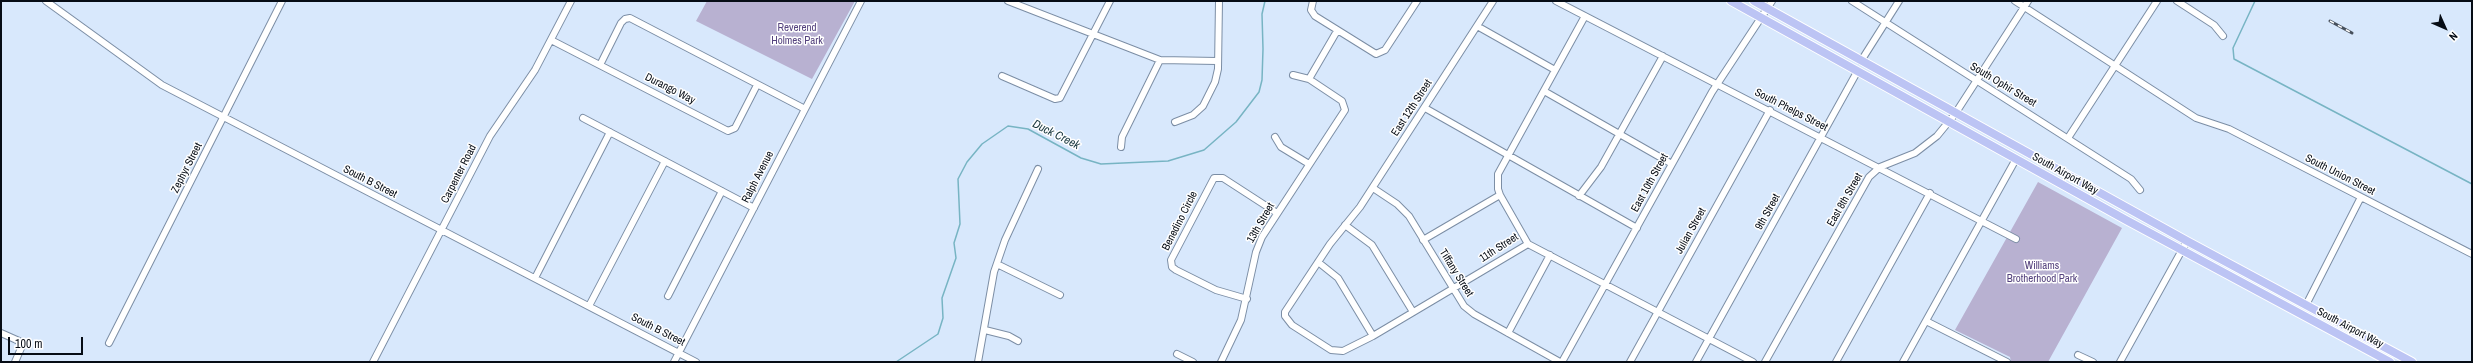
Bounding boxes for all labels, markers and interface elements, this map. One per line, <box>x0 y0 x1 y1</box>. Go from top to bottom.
north arrow <box>2425 8 2465 48</box>
park label: Reverend Holmes Park <box>771 21 823 47</box>
text: N <box>2446 29 2461 44</box>
street label: South Ophir Street <box>1967 60 2039 110</box>
street label: Durango Way <box>643 71 697 107</box>
street label: East 12th Street <box>1389 77 1435 139</box>
street label: South Phelps Street <box>1752 86 1830 134</box>
water label: Duck Creek <box>1030 117 1082 153</box>
street label: Zephyr Street <box>169 141 205 195</box>
street label: Carpenter Road <box>439 142 479 206</box>
street label: Ralph Avenue <box>739 149 777 205</box>
street label: South Airport Way <box>2030 150 2100 198</box>
street label: East 10th Street <box>1629 152 1671 214</box>
street label: South Union Street <box>2303 152 2377 198</box>
street label: South B Street <box>341 163 399 201</box>
street label: East 8th Street <box>1824 171 1866 229</box>
street label: Benedino Circle <box>1159 189 1201 253</box>
street label: 9th Street <box>1753 192 1783 232</box>
street label: 13th Street <box>1244 201 1278 245</box>
street label: Julian Street <box>1673 206 1709 256</box>
street label: 11th Street <box>1477 231 1521 265</box>
street label: Tiffany Street <box>1436 247 1476 299</box>
park label: Williams Brotherhood Park <box>2007 259 2077 285</box>
street label: South Airport Way <box>2315 305 2385 351</box>
street label: South B Street <box>629 311 687 349</box>
scale bar <box>10 329 85 355</box>
text: 100 m <box>15 336 42 352</box>

